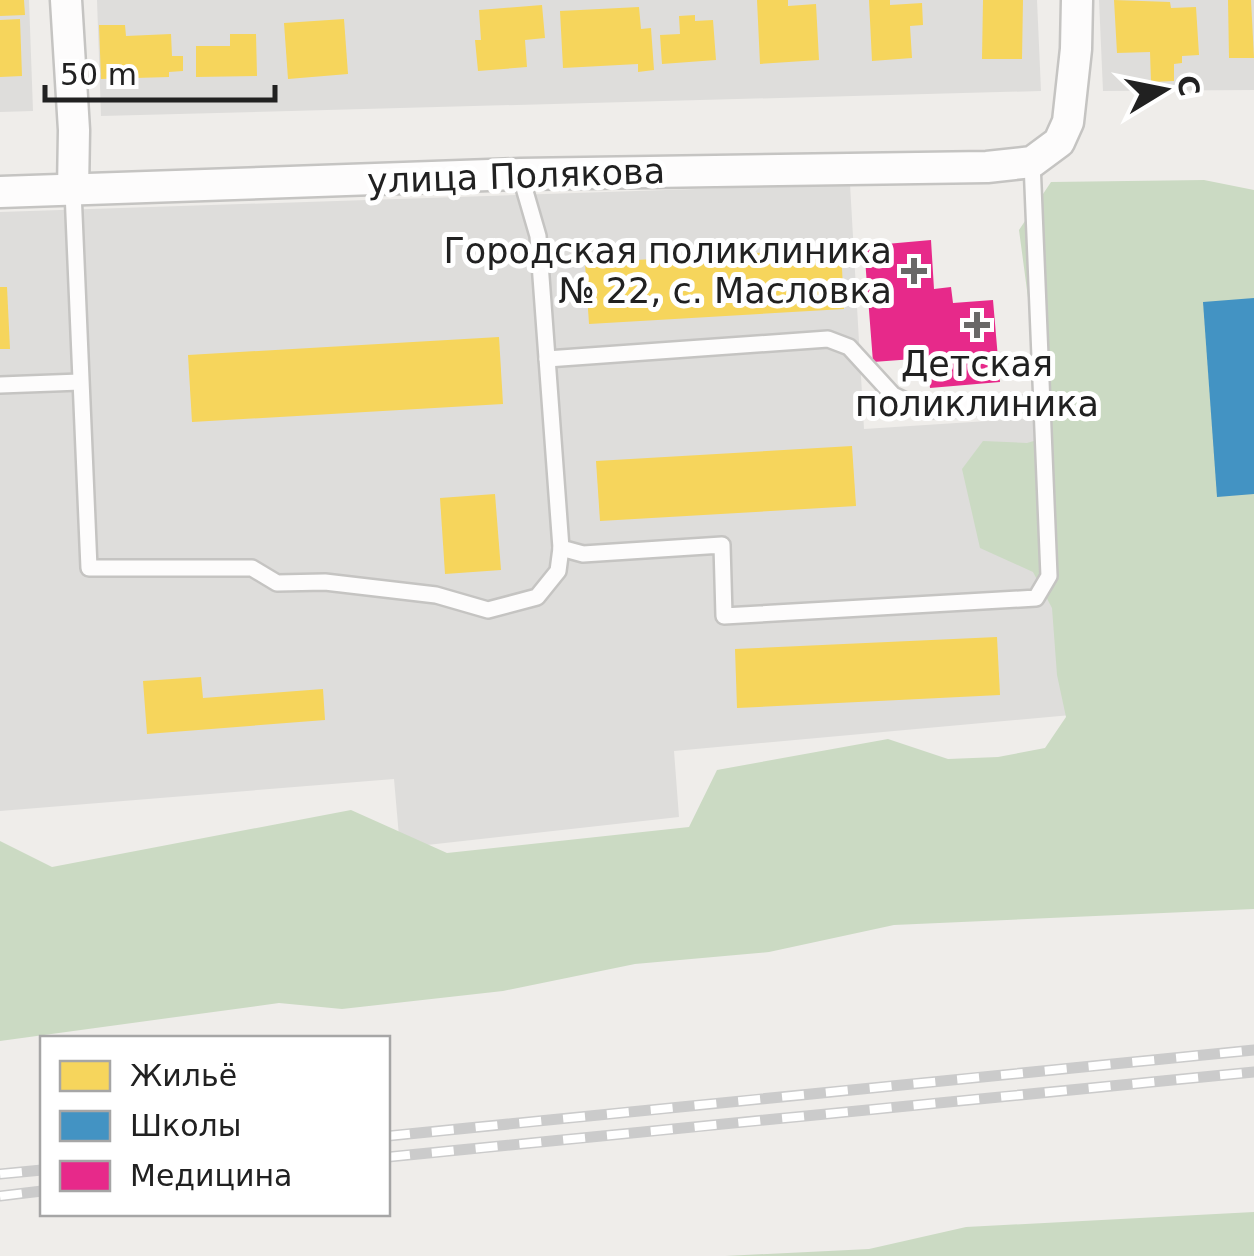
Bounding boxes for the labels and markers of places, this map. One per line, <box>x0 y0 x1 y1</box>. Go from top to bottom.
place label: Городская поликлиника № 22, с. Масловка <box>444 231 892 311</box>
marker: Городская поликлиника № 22, с. Масловка <box>901 258 927 284</box>
marker: Детская поликлиника <box>964 312 990 338</box>
place label: Детская поликлиника <box>855 344 1099 424</box>

